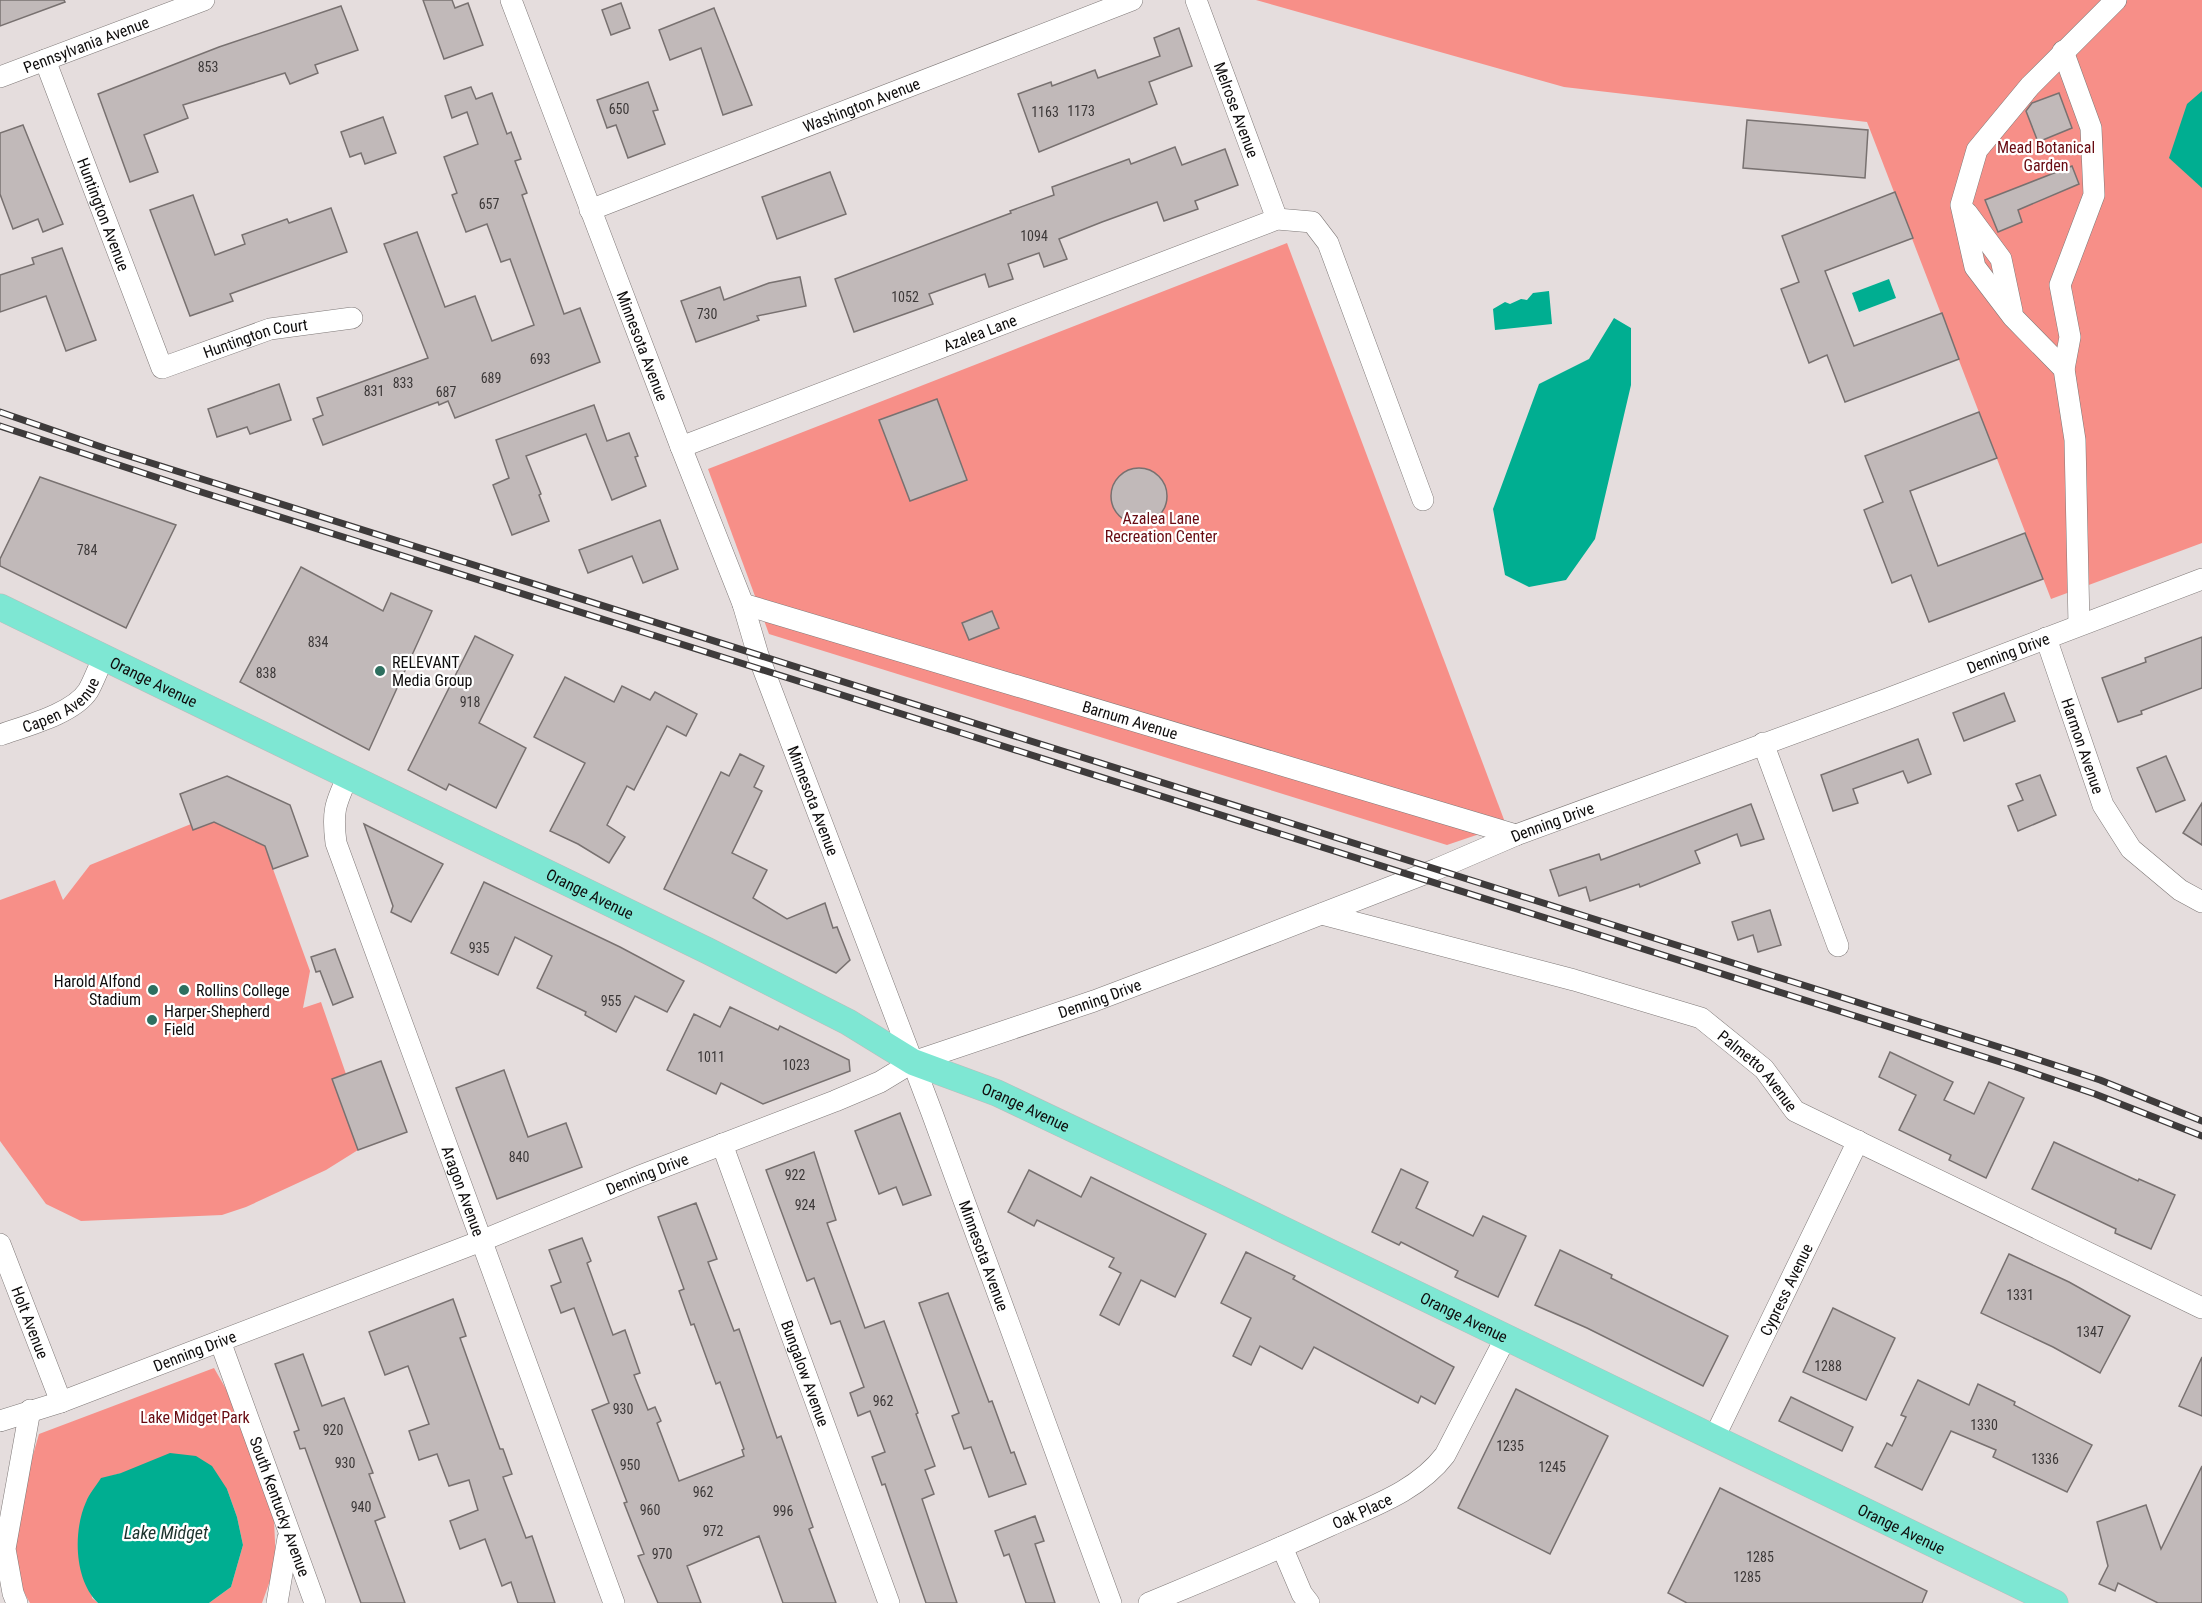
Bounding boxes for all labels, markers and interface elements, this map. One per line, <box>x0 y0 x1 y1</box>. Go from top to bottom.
street label: Pennsylvania Avenue <box>21 12 151 77</box>
house number: 853 <box>198 59 218 75</box>
street label: Melrose Avenue <box>1210 59 1263 160</box>
street label: Washington Avenue <box>800 74 923 136</box>
house number: 650 <box>609 101 629 117</box>
house number: 1173 <box>1067 103 1095 119</box>
house number: 1163 <box>1031 104 1059 120</box>
park label: Mead Botanical Garden <box>1997 138 2095 175</box>
street label: Huntington Avenue <box>73 155 134 274</box>
house number: 657 <box>479 196 499 212</box>
house number: 1094 <box>1020 228 1048 244</box>
street label: Minnesota Avenue <box>613 288 672 404</box>
house number: 1052 <box>891 289 919 305</box>
house number: 730 <box>697 306 717 322</box>
street label: Azalea Lane <box>940 310 1019 355</box>
street label: Huntington Court <box>200 315 309 362</box>
house number: 693 <box>530 351 550 367</box>
house number: 689 <box>481 370 501 386</box>
house number: 833 <box>393 375 413 391</box>
house number: 831 <box>364 383 384 399</box>
house number: 687 <box>436 384 456 400</box>
park label: Azalea Lane Recreation Center <box>1105 509 1217 546</box>
house number: 784 <box>77 542 97 558</box>
street label: Denning Drive <box>1964 629 2052 677</box>
house number: 834 <box>308 634 328 650</box>
street label: Orange Avenue <box>107 652 201 711</box>
place label: RELEVANT Media Group <box>392 653 472 690</box>
marker: RELEVANT Media Group <box>373 664 387 678</box>
house number: 838 <box>256 665 276 681</box>
street label: Capen Avenue <box>20 675 103 736</box>
house number: 918 <box>460 694 480 710</box>
street label: Harmon Avenue <box>2058 695 2108 796</box>
street label: Barnum Avenue <box>1080 696 1180 743</box>
street label: Minnesota Avenue <box>784 743 843 858</box>
street label: Denning Drive <box>1508 798 1596 846</box>
street label: Orange Avenue <box>543 864 637 923</box>
house number: 935 <box>469 940 489 956</box>
place label: Harold Alfond Stadium <box>54 972 141 1009</box>
street label: Denning Drive <box>1056 975 1144 1022</box>
place label: Rollins College <box>196 981 290 1000</box>
marker: Harold Alfond Stadium <box>146 983 160 997</box>
marker: Rollins College <box>177 983 191 997</box>
house number: 955 <box>601 993 621 1009</box>
place label: Harper-Shepherd Field <box>164 1002 270 1039</box>
marker: Harper-Shepherd Field <box>145 1013 159 1027</box>
street label: Palmetto Avenue <box>1714 1026 1801 1115</box>
house number: 1011 <box>697 1049 725 1065</box>
house number: 1023 <box>782 1057 810 1073</box>
street label: Orange Avenue <box>979 1079 1073 1136</box>
street label: Aragon Avenue <box>438 1143 488 1239</box>
house number: 840 <box>509 1149 529 1165</box>
street label: Denning Drive <box>603 1149 691 1198</box>
house number: 922 <box>785 1167 805 1183</box>
house number: 924 <box>795 1197 815 1213</box>
street label: Minnesota Avenue <box>955 1198 1013 1314</box>
street label: Cypress Avenue <box>1756 1240 1816 1339</box>
street label: Holt Avenue <box>8 1283 53 1361</box>
house number: 1331 <box>2006 1287 2034 1303</box>
street label: Orange Avenue <box>1417 1288 1511 1346</box>
street label: Bungalow Avenue <box>777 1318 833 1429</box>
house number: 1347 <box>2076 1324 2104 1340</box>
street label: Denning Drive <box>151 1326 239 1375</box>
house number: 1288 <box>1814 1358 1842 1374</box>
house number: 962 <box>873 1393 893 1409</box>
house number: 930 <box>613 1401 633 1417</box>
park label: Lake Midget Park <box>140 1408 251 1427</box>
house number: 1330 <box>1970 1417 1998 1433</box>
house number: 920 <box>323 1422 343 1438</box>
street label: South Kentucky Avenue <box>246 1434 314 1579</box>
house number: 1235 <box>1496 1438 1524 1454</box>
house number: 1336 <box>2031 1451 2059 1467</box>
house number: 930 <box>335 1455 355 1471</box>
house number: 950 <box>620 1457 640 1473</box>
house number: 1245 <box>1538 1459 1566 1475</box>
house number: 962 <box>693 1484 713 1500</box>
street label: Oak Place <box>1329 1489 1395 1533</box>
house number: 940 <box>351 1499 371 1515</box>
street label: Orange Avenue <box>1855 1500 1948 1558</box>
house number: 960 <box>640 1502 660 1518</box>
house number: 996 <box>773 1503 793 1519</box>
water label: Lake Midget <box>124 1522 209 1543</box>
house number: 972 <box>703 1523 723 1539</box>
house number: 970 <box>652 1546 672 1562</box>
house number: 1285 <box>1746 1549 1774 1565</box>
house number: 1285 <box>1733 1569 1761 1585</box>

